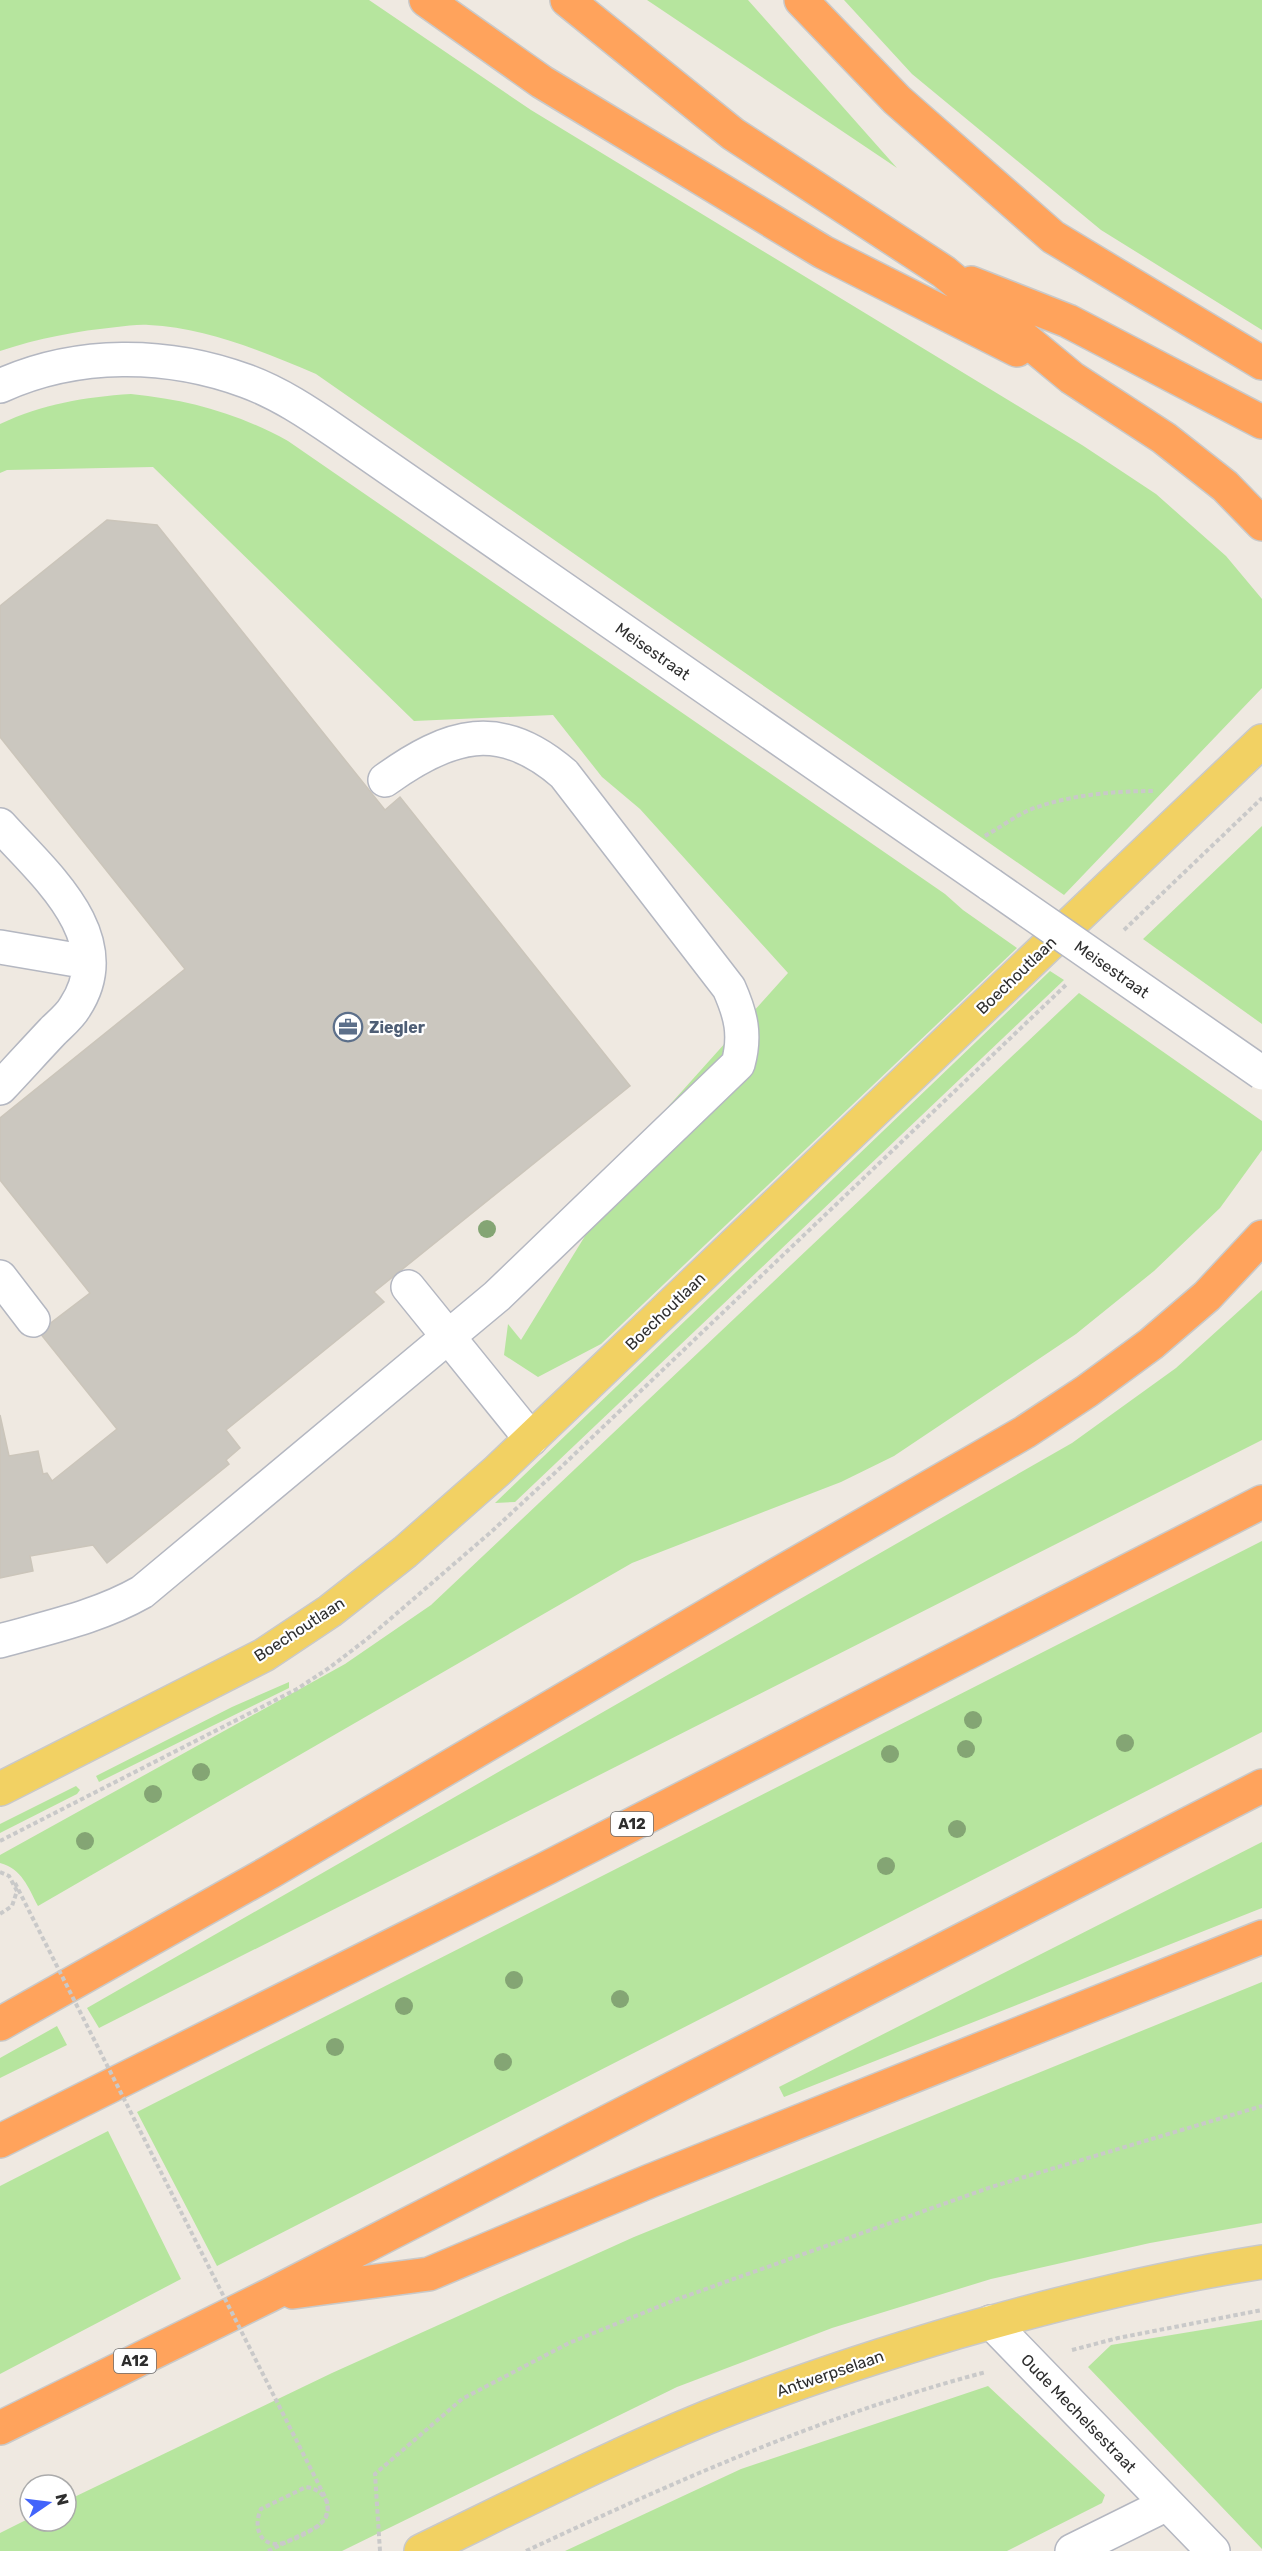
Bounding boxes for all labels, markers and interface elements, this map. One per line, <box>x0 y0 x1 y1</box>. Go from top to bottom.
street label: Meisestraat <box>612 619 694 684</box>
street label: Boechoutlaan <box>972 932 1060 1018</box>
street label: Meisestraat <box>1071 937 1153 1002</box>
office icon: Ziegler <box>332 1011 364 1043</box>
place label: Ziegler <box>369 1018 426 1037</box>
street label: Boechoutlaan <box>621 1268 709 1354</box>
street label: Boechoutlaan <box>251 1593 348 1666</box>
road number: A12 <box>611 1812 653 1836</box>
street label: Antwerpselaan <box>774 2346 886 2401</box>
road number: A12 <box>114 2349 156 2373</box>
street label: Oude Mechelsestraat <box>1017 2350 1140 2477</box>
north arrow <box>18 2473 78 2533</box>
text: N <box>51 2492 73 2507</box>

